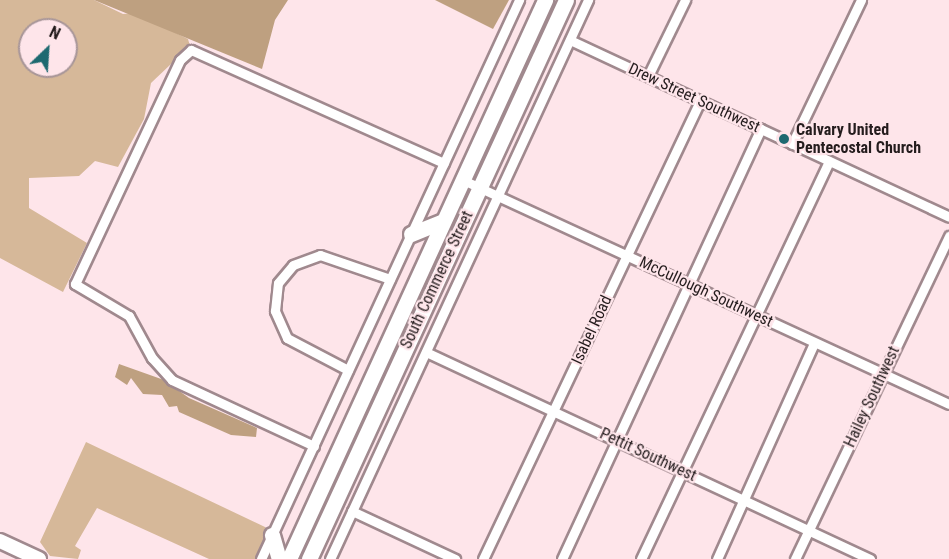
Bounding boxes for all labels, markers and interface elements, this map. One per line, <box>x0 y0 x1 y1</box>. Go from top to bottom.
north arrow <box>18 18 78 78</box>
text: N <box>47 22 63 44</box>
street label: Drew Street Southwest <box>625 59 763 137</box>
place label: Calvary United Pentecostal Church <box>796 120 921 158</box>
marker: Calvary United Pentecostal Church <box>777 132 791 146</box>
street label: South Commerce Street <box>397 208 477 352</box>
street label: McCullough Southwest <box>636 253 776 331</box>
street label: Isabel Road <box>568 292 616 368</box>
street label: Hailey Southwest <box>840 343 904 451</box>
street label: Pettit Southwest <box>597 424 699 486</box>

